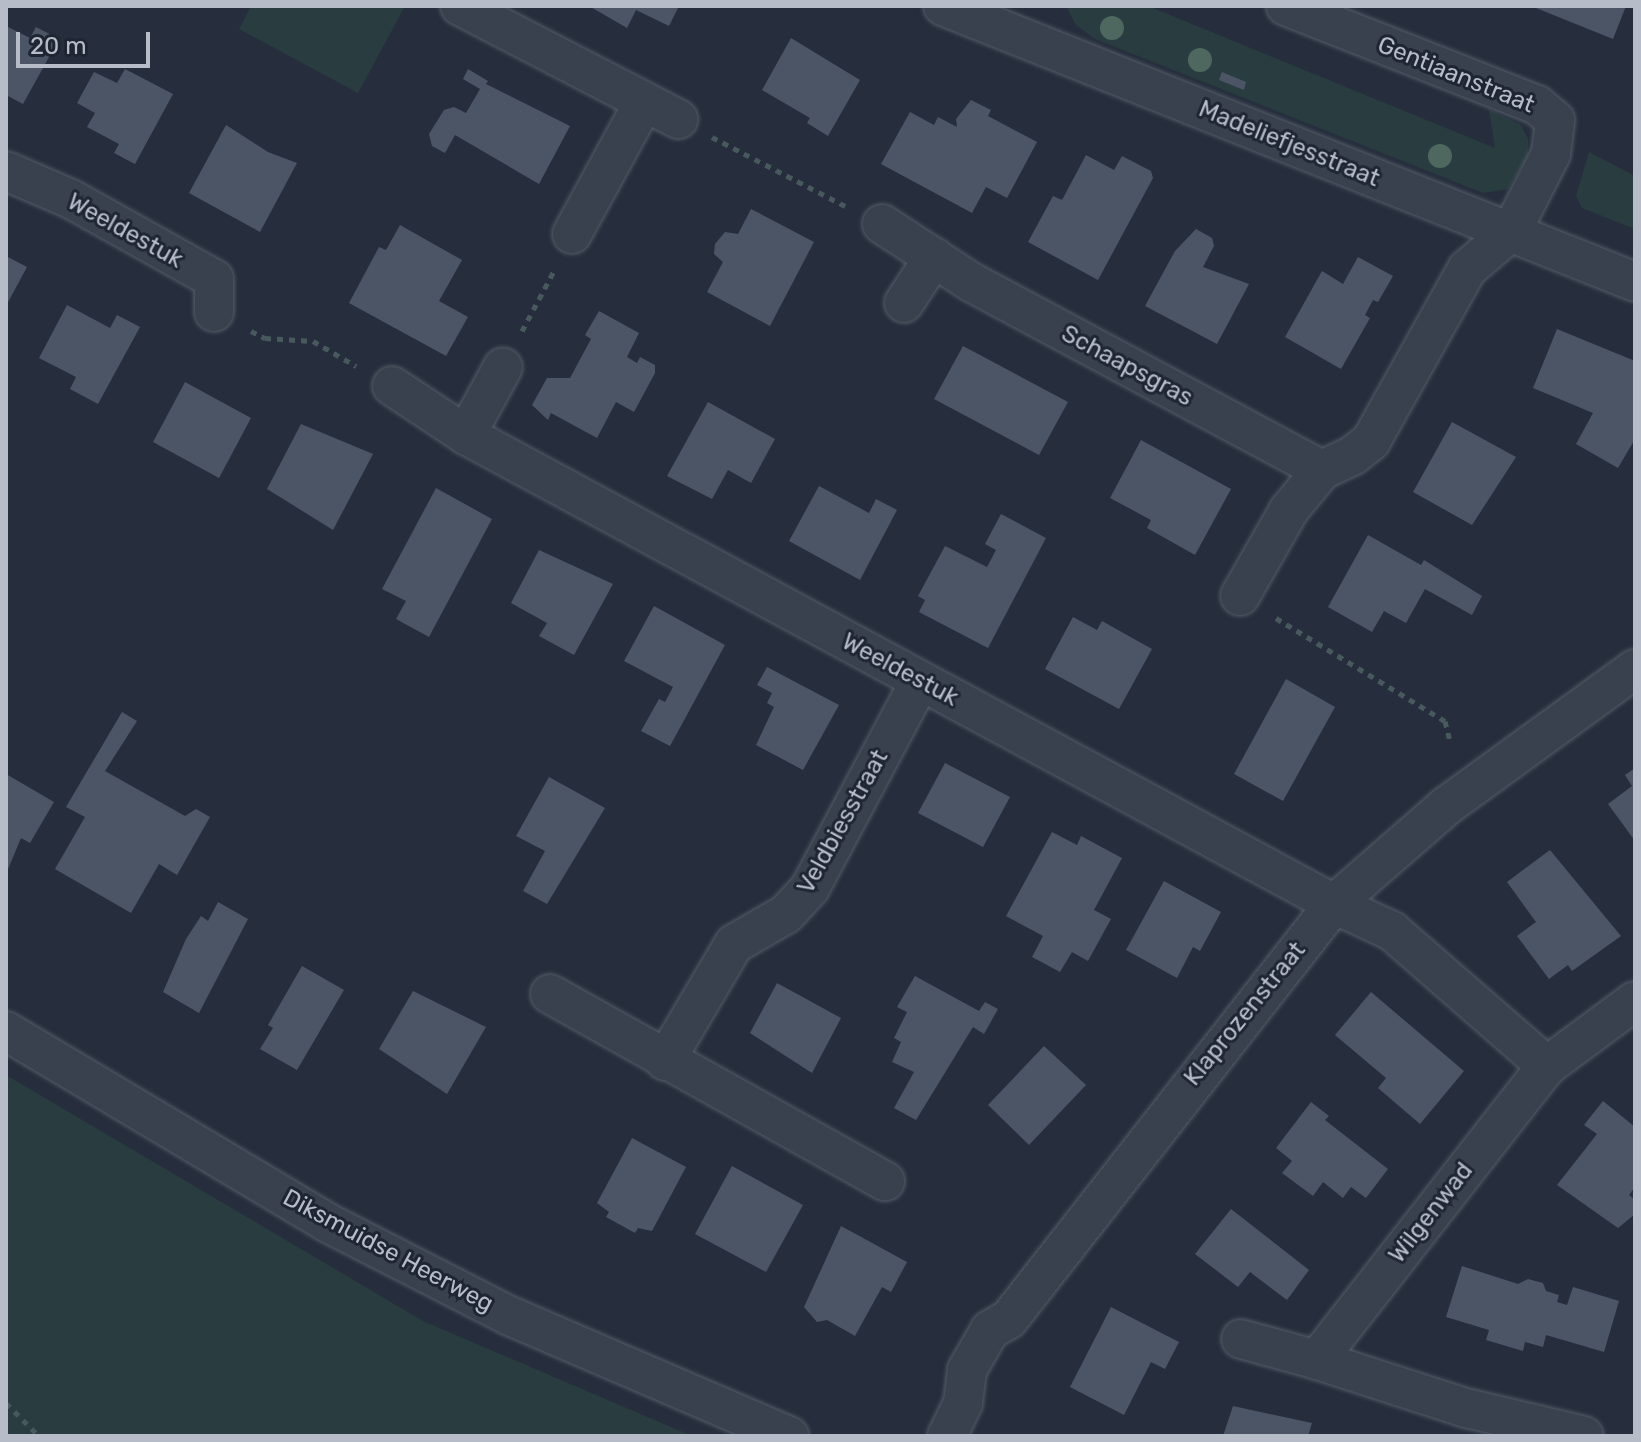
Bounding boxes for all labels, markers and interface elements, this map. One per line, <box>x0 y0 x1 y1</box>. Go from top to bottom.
scale bar <box>20 16 154 66</box>
street label: Gentiaanstraat <box>1373 30 1539 120</box>
text: 20 m <box>30 32 87 60</box>
street label: Madeliefjesstraat <box>1194 95 1384 193</box>
street label: Weeldestuk <box>62 187 188 275</box>
street label: Schaapsgras <box>1056 319 1198 413</box>
street label: Weeldestuk <box>837 627 963 713</box>
street label: Veldbiesstraat <box>792 745 894 899</box>
street label: Klaprozenstraat <box>1178 936 1312 1092</box>
street label: Wilgenwad <box>1383 1157 1479 1269</box>
street label: Diksmuidse Heerweg <box>278 1183 498 1319</box>

